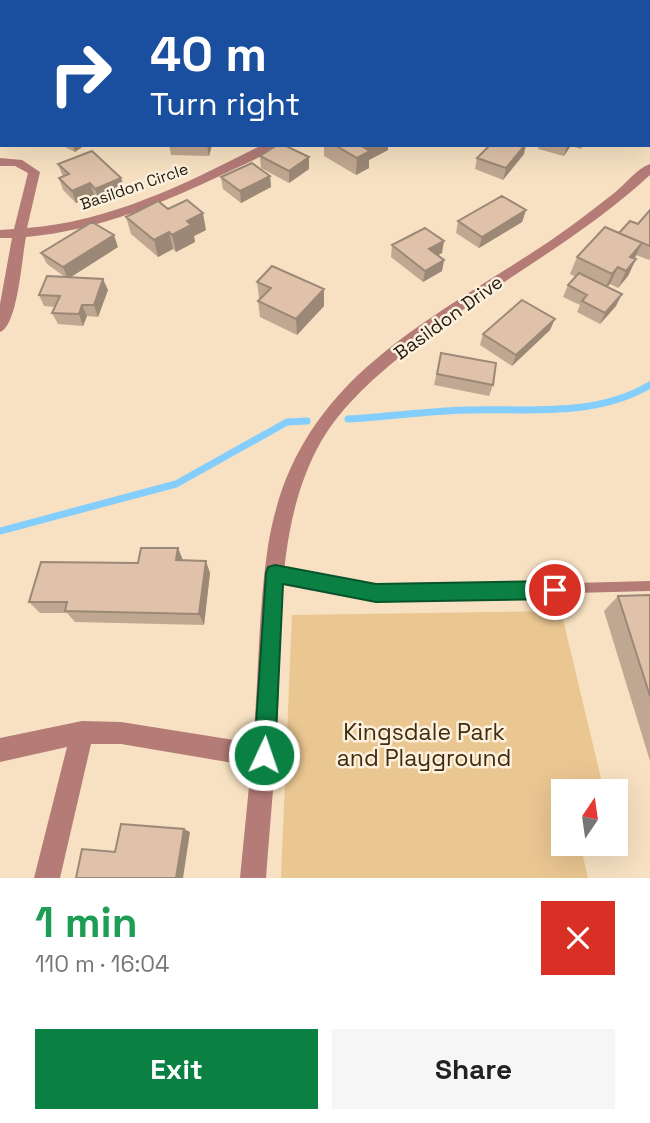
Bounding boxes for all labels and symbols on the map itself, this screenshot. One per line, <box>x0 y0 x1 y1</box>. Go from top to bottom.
street label: Basildon Circle <box>77 158 191 215</box>
street label: Basildon Drive <box>389 269 508 365</box>
pin <box>525 560 585 620</box>
park label: Kingsdale Park and Playground <box>337 717 511 773</box>
position arrow <box>227 718 301 792</box>
north arrow <box>551 779 628 856</box>

